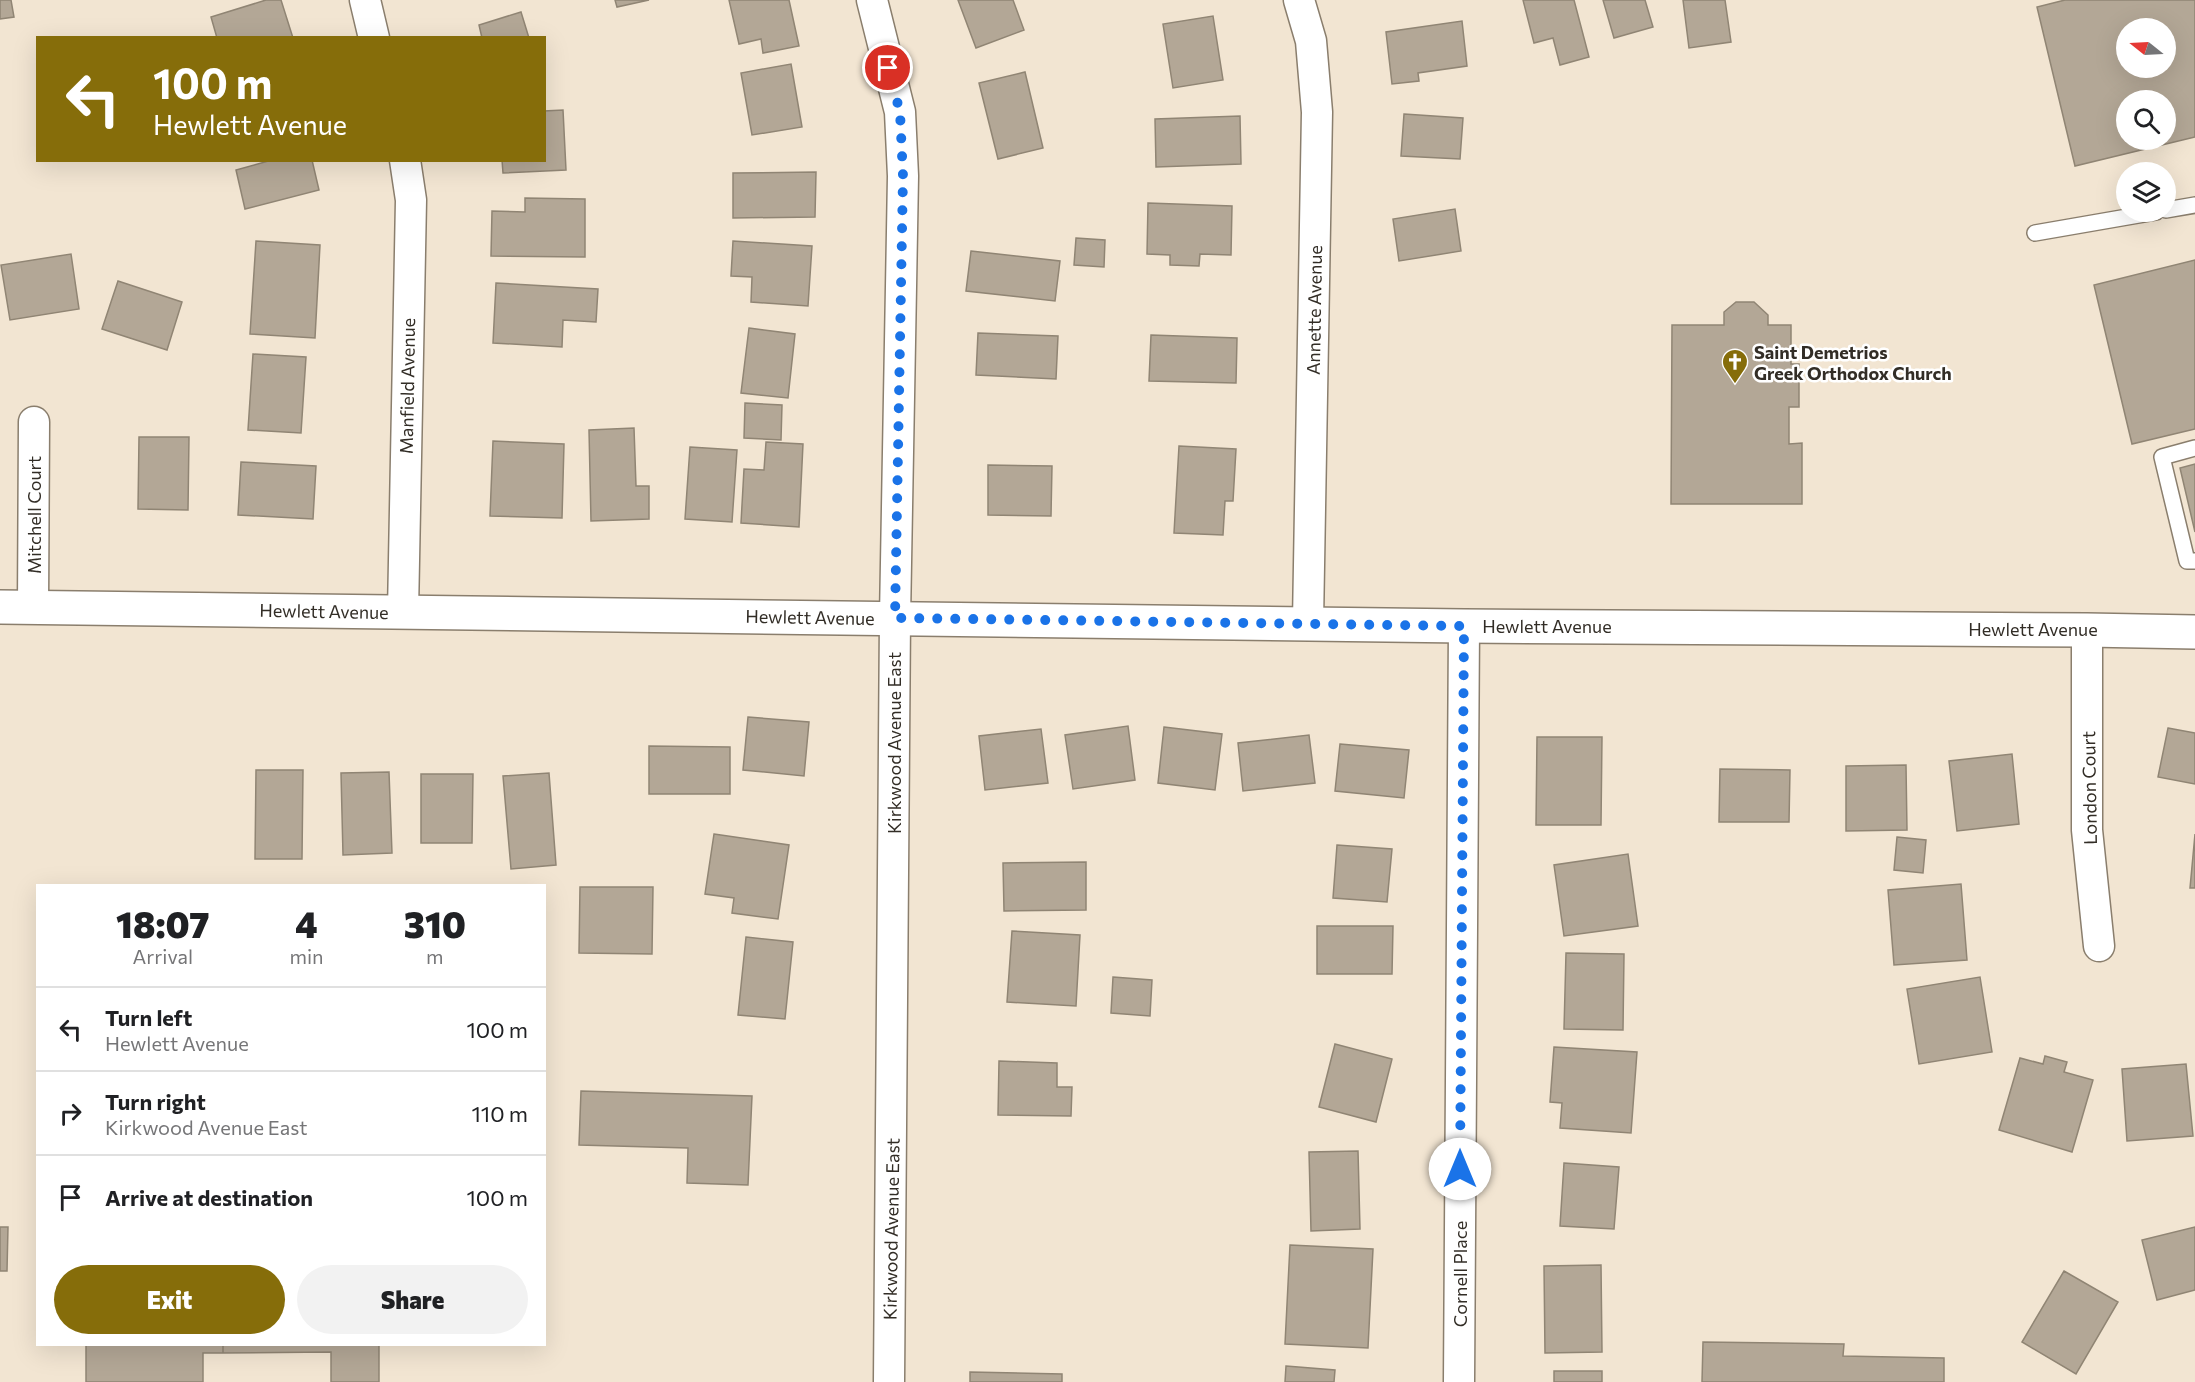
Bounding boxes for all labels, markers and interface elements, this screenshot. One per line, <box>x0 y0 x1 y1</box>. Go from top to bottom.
north arrow <box>2116 18 2176 78</box>
map controls <box>2116 18 2176 222</box>
pin <box>862 42 913 93</box>
icon: arrive <box>871 51 904 84</box>
text: 100 m <box>153 56 273 108</box>
icon: left <box>54 60 132 138</box>
button: search <box>2116 90 2176 150</box>
text: Hewlett Avenue <box>153 108 347 141</box>
button: layers <box>2116 162 2176 222</box>
street label: Annette Avenue <box>1302 245 1326 375</box>
street label: Manfield Avenue <box>395 318 419 454</box>
place label: Saint Demetrios Greek Orthodox Church <box>1754 341 1952 384</box>
church icon: Saint Demetrios Greek Orthodox Church <box>1720 347 1750 385</box>
street label: Mitchell Court <box>23 456 45 574</box>
street label: Hewlett Avenue <box>259 599 389 623</box>
street label: Hewlett Avenue <box>745 605 875 629</box>
street label: Hewlett Avenue <box>1482 615 1612 637</box>
street label: Hewlett Avenue <box>1968 618 2098 640</box>
street label: Kirkwood Avenue East <box>883 652 905 834</box>
street label: London Court <box>2077 731 2101 845</box>
text: 18:07 <box>116 901 209 945</box>
text: 4 <box>295 901 318 945</box>
text: 310 <box>404 901 466 945</box>
text: Arrival <box>132 944 193 968</box>
text: min <box>290 944 324 968</box>
text: m <box>426 944 444 968</box>
text: Turn left <box>105 1004 192 1031</box>
icon: left <box>54 1013 87 1046</box>
text: 100 m <box>466 1016 528 1043</box>
text: Hewlett Avenue <box>105 1031 249 1055</box>
text: Turn right <box>105 1088 206 1115</box>
icon: right <box>54 1097 87 1130</box>
text: 110 m <box>471 1100 528 1127</box>
text: Kirkwood Avenue East <box>105 1115 307 1139</box>
position arrow <box>1428 1137 1492 1201</box>
street label: Kirkwood Avenue East <box>878 1138 904 1320</box>
icon: arrive <box>54 1181 87 1214</box>
text: Arrive at destination <box>105 1184 313 1211</box>
text: 100 m <box>466 1184 528 1211</box>
street label: Cornell Place <box>1449 1221 1471 1327</box>
button: Exit <box>54 1265 285 1334</box>
button: Share <box>297 1265 528 1334</box>

